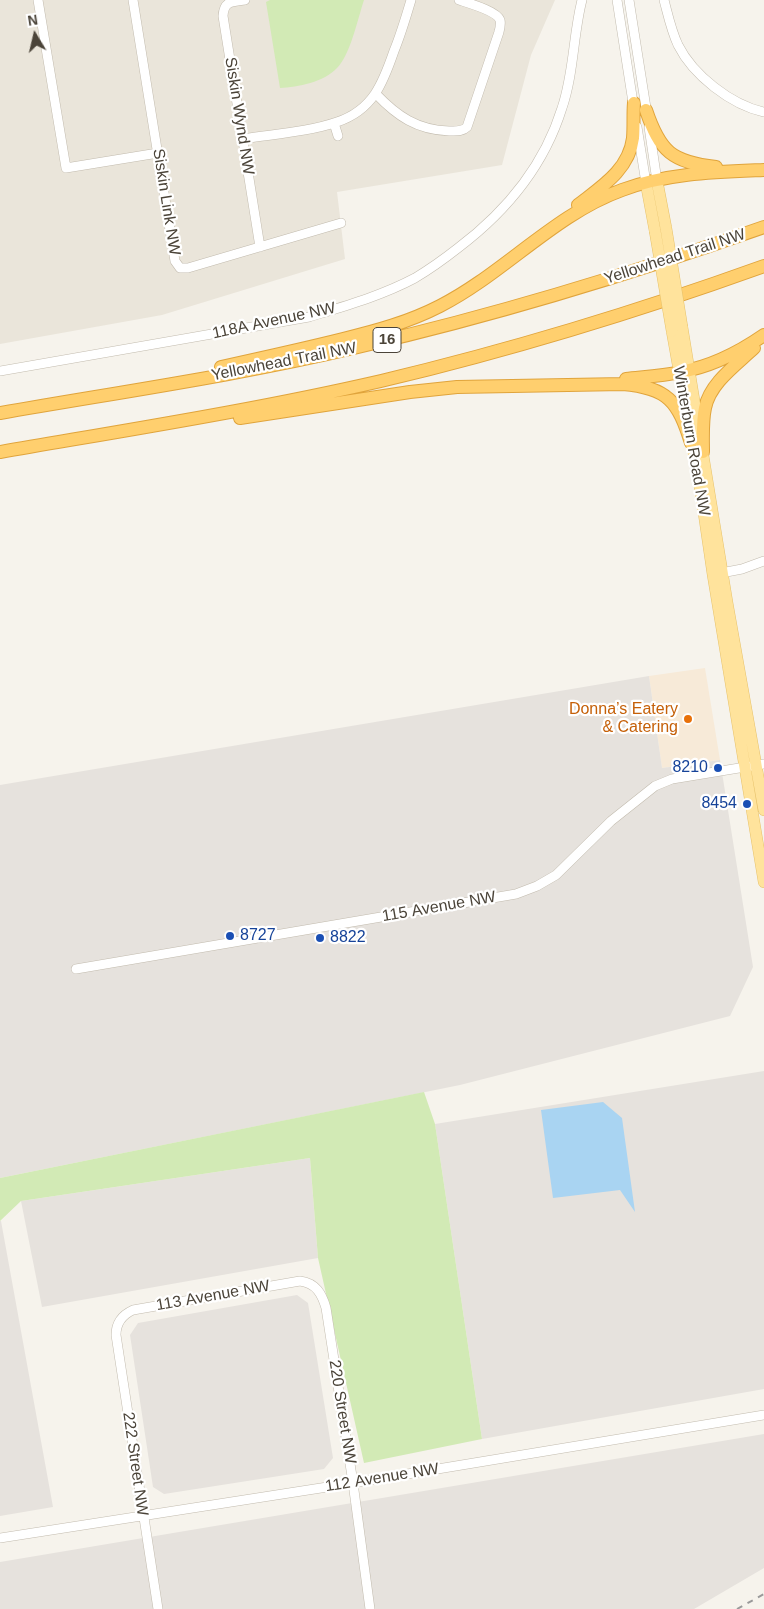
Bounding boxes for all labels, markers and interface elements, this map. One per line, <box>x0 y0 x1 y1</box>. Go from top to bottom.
north arrow <box>10 10 60 60</box>
text: N <box>26 11 39 29</box>
street label: Siskin Wynd NW <box>220 56 258 176</box>
street label: Siskin Link NW <box>148 147 184 257</box>
street label: Yellowhead Trail NW <box>602 225 748 289</box>
street label: 118A Avenue NW <box>211 299 337 343</box>
road number: 16 <box>373 328 401 352</box>
street label: Yellowhead Trail NW <box>210 339 358 385</box>
street label: Winterburn Road NW <box>668 364 714 518</box>
place label: Donna’s Eatery & Catering <box>569 700 678 738</box>
marker: Donna’s Eatery & Catering <box>682 713 694 725</box>
place label: 8210 <box>672 758 708 778</box>
marker: 8210 <box>712 762 724 774</box>
place label: 8454 <box>701 794 737 814</box>
marker: 8454 <box>741 798 753 810</box>
street label: 115 Avenue NW <box>381 888 497 926</box>
place label: 8727 <box>240 926 276 946</box>
place label: 8822 <box>330 928 366 948</box>
marker: 8727 <box>224 930 236 942</box>
marker: 8822 <box>314 932 326 944</box>
street label: 113 Avenue NW <box>155 1277 271 1315</box>
street label: 220 Street NW <box>324 1359 360 1465</box>
street label: 222 Street NW <box>118 1411 152 1517</box>
street label: 112 Avenue NW <box>324 1460 440 1496</box>

